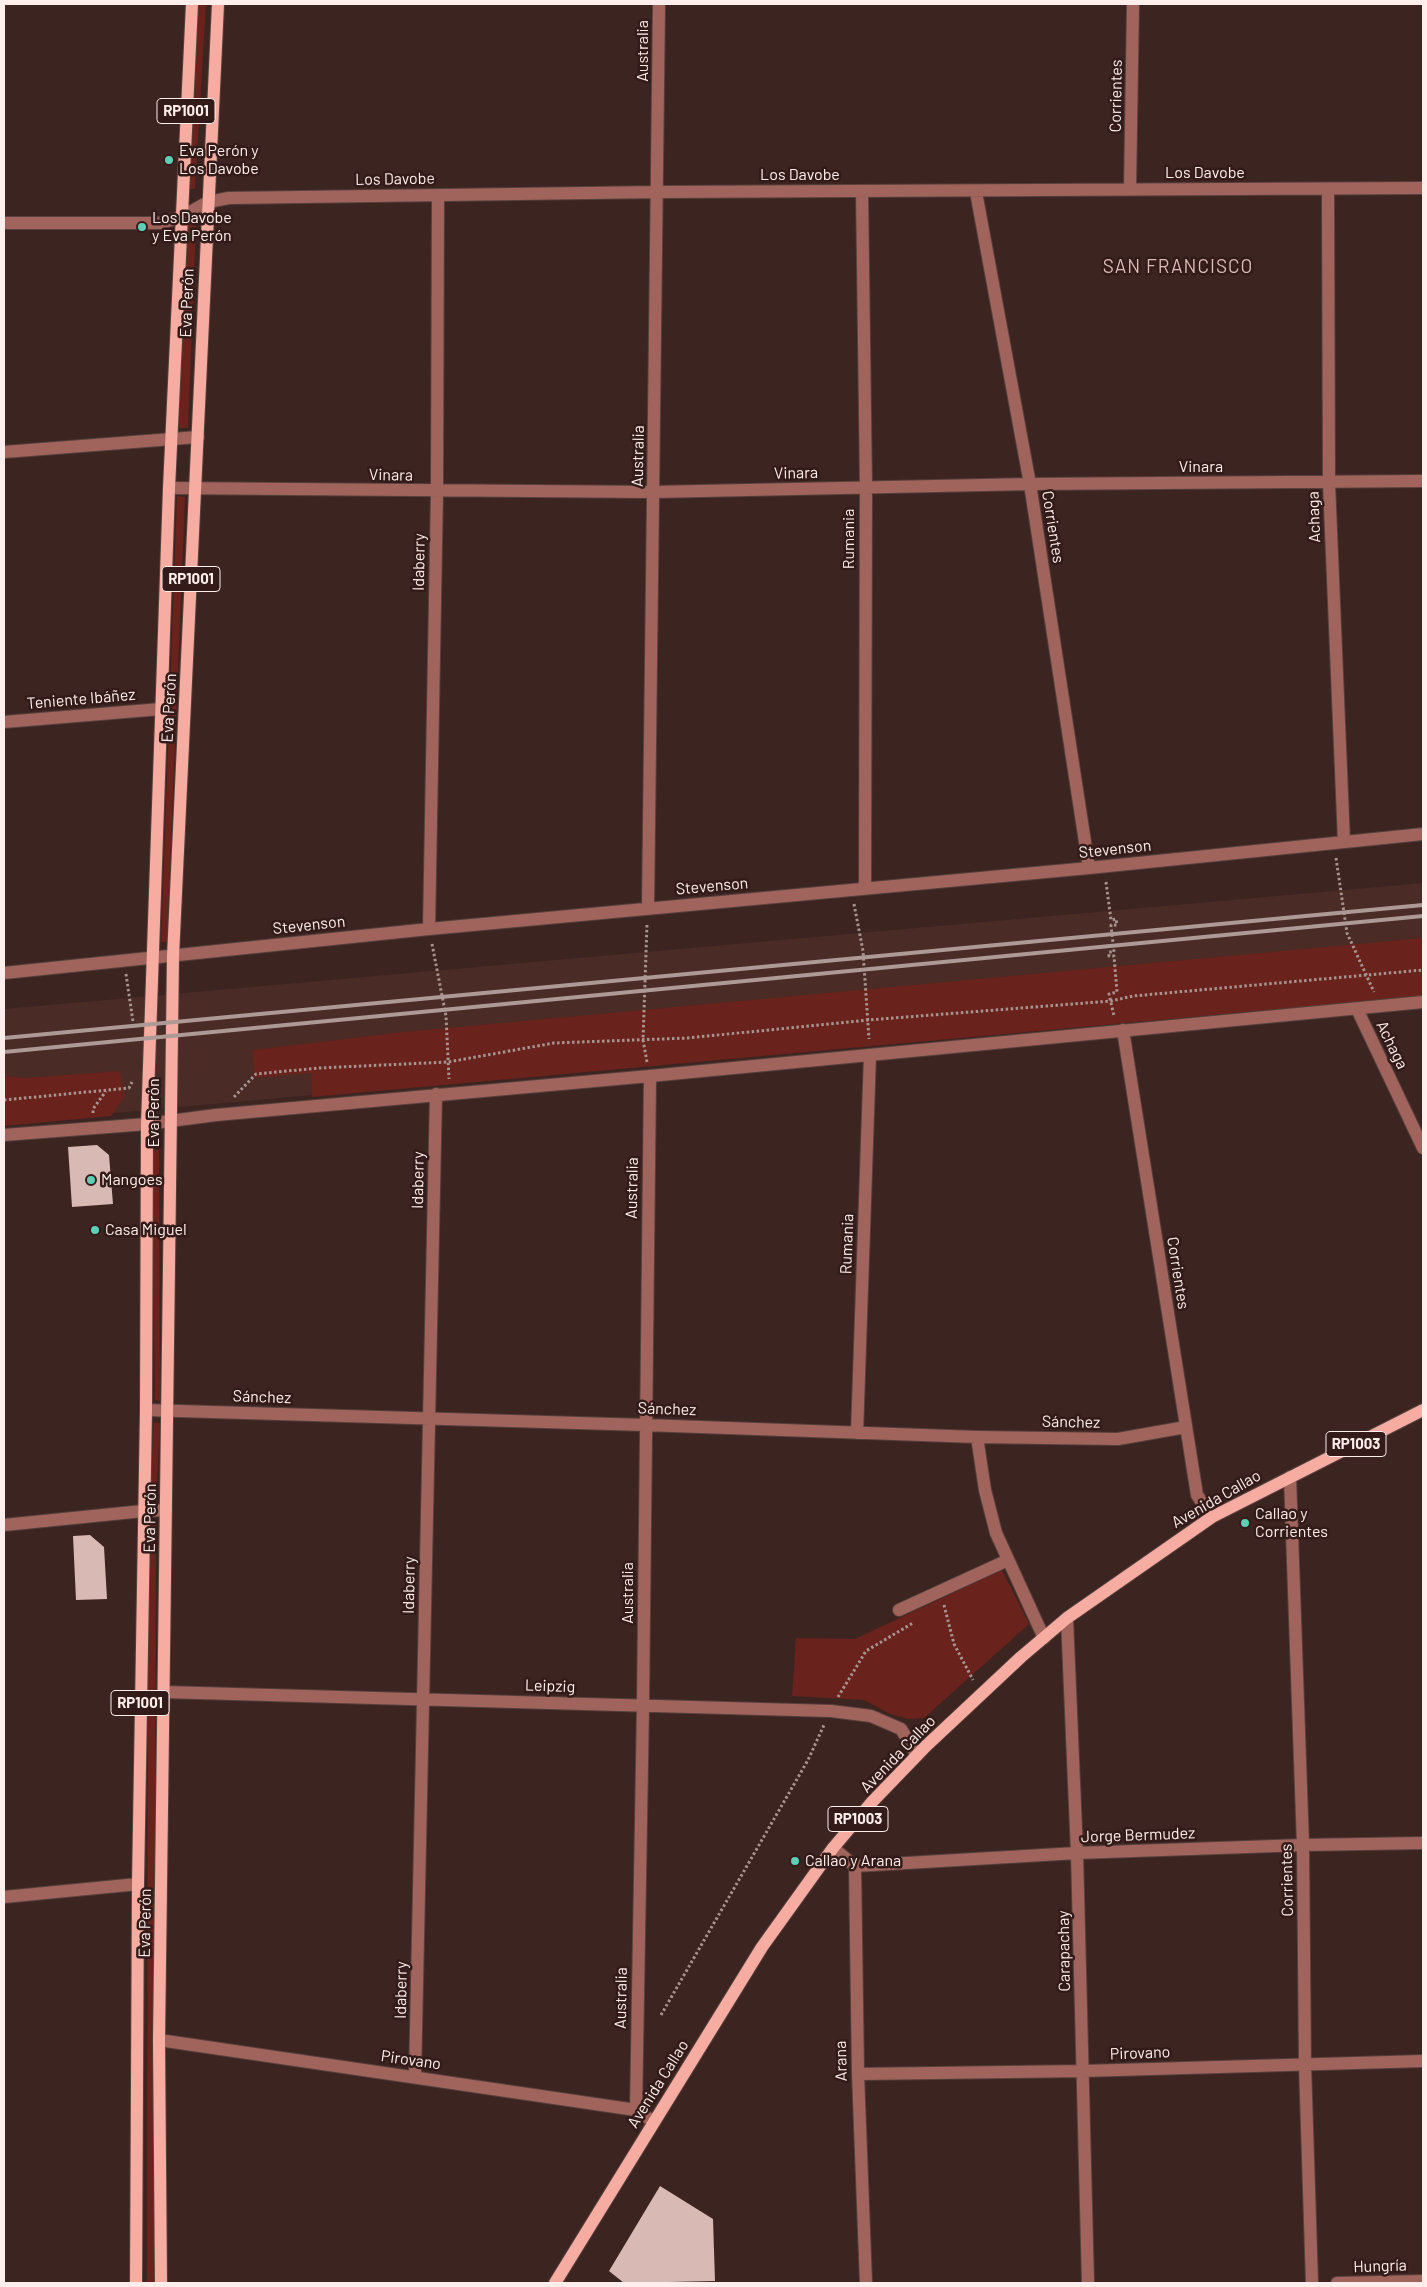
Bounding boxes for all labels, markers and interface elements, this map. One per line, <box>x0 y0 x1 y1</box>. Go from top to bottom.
street label: Australia <box>633 20 653 82</box>
street label: Corrientes <box>1106 59 1126 133</box>
road number: RP1001 <box>157 98 215 124</box>
place label: Eva Perón y Los Davobe <box>179 141 259 179</box>
marker: Eva Perón y Los Davobe <box>163 154 175 166</box>
street label: Los Davobe <box>1165 163 1245 183</box>
street label: Los Davobe <box>760 165 840 185</box>
street label: Los Davobe <box>355 169 435 189</box>
place label: Los Davobe y Eva Perón <box>152 208 232 246</box>
marker: Los Davobe y Eva Perón <box>136 221 148 233</box>
district label: SAN FRANCISCO <box>1101 256 1255 278</box>
street label: Eva Perón <box>176 268 198 338</box>
street label: Australia <box>628 425 648 487</box>
street label: Vinara <box>1179 457 1223 477</box>
street label: Vinara <box>774 463 818 483</box>
street label: Vinara <box>369 465 413 485</box>
street label: Corrientes <box>1038 489 1068 565</box>
street label: Achaga <box>1304 491 1324 543</box>
street label: Rumania <box>839 509 859 569</box>
street label: Idaberry <box>409 533 429 591</box>
road number: RP1001 <box>162 566 220 592</box>
street label: Eva Perón <box>158 673 180 743</box>
street label: Teniente Ibáñez <box>26 685 136 713</box>
street label: Stevenson <box>1078 836 1152 862</box>
street label: Stevenson <box>675 873 749 899</box>
street label: Stevenson <box>272 912 346 938</box>
street label: Achaga <box>1372 1018 1412 1072</box>
street label: Eva Perón <box>144 1078 164 1148</box>
street label: Idaberry <box>408 1151 428 1209</box>
street label: Australia <box>622 1157 642 1219</box>
place label: Mangoes <box>101 1170 163 1190</box>
marker: Mangoes <box>85 1174 97 1186</box>
street label: Rumania <box>836 1213 858 1275</box>
place label: Casa Miguel <box>105 1220 187 1240</box>
marker: Casa Miguel <box>89 1224 101 1236</box>
street label: Corrientes <box>1163 1235 1193 1311</box>
street label: Sánchez <box>232 1386 292 1408</box>
street label: Sánchez <box>637 1398 697 1420</box>
street label: Sánchez <box>1042 1412 1100 1432</box>
road number: RP1003 <box>1326 1432 1386 1456</box>
street label: Avenida Callao <box>1168 1466 1264 1532</box>
street label: Eva Perón <box>140 1483 160 1553</box>
place label: Callao y Corrientes <box>1255 1504 1328 1542</box>
marker: Callao y Corrientes <box>1239 1517 1251 1529</box>
street label: Idaberry <box>399 1556 419 1614</box>
street label: Australia <box>618 1562 638 1624</box>
street label: Leipzig <box>525 1676 575 1696</box>
road number: RP1001 <box>111 1690 169 1716</box>
street label: Avenida Callao <box>856 1711 940 1797</box>
road number: RP1003 <box>828 1806 888 1832</box>
street label: Jorge Bermudez <box>1080 1823 1196 1847</box>
street label: Corrientes <box>1277 1843 1297 1917</box>
place label: Callao y Arana <box>805 1851 901 1871</box>
marker: Callao y Arana <box>789 1855 801 1867</box>
street label: Eva Perón <box>135 1888 155 1958</box>
street label: Carapachay <box>1054 1910 1074 1992</box>
street label: Idaberry <box>391 1961 411 2019</box>
street label: Australia <box>611 1967 631 2029</box>
street label: Avenida Callao <box>623 2037 693 2131</box>
street label: Arana <box>831 2041 851 2081</box>
street label: Pirovano <box>1109 2042 1171 2064</box>
street label: Pirovano <box>380 2046 442 2074</box>
street label: Hungría <box>1353 2255 1407 2277</box>

